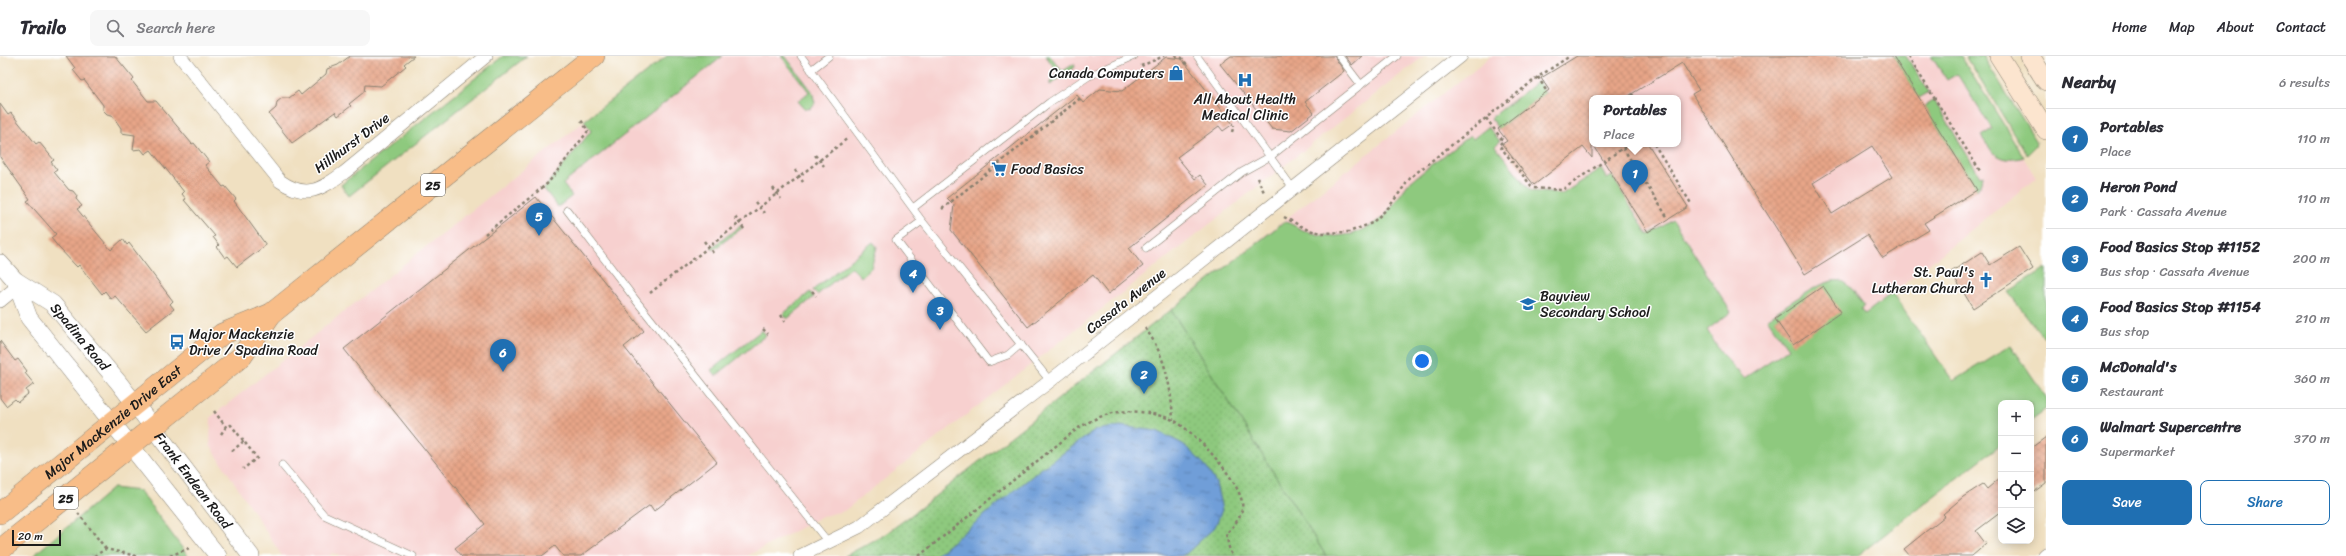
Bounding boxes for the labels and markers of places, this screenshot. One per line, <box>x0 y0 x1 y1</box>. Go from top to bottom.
place label: Canada Computers <box>1049 61 1165 86</box>
shop icon: Canada Computers <box>1167 64 1185 82</box>
hospital icon: All About Health Medical Clinic <box>1236 71 1254 89</box>
place label: All About Health Medical Clinic <box>1193 87 1296 128</box>
place label: Food Basics <box>1011 157 1084 182</box>
supermarket icon: Food Basics <box>990 160 1008 178</box>
pin: 1 <box>1622 160 1648 193</box>
pin: 5 <box>526 203 552 236</box>
pin: 4 <box>900 260 926 293</box>
place label: St. Paul's Lutheran Church <box>1872 260 1974 301</box>
church icon: St. Paul's Lutheran Church <box>1977 271 1995 289</box>
place label: Bayview Secondary School <box>1540 284 1651 325</box>
school or university icon: Bayview Secondary School <box>1519 295 1537 313</box>
pin: 3 <box>927 297 953 330</box>
place label: Major Mackenzie Drive / Spadina Road <box>189 322 319 363</box>
bus stop icon: Major Mackenzie Drive / Spadina Road <box>168 333 186 351</box>
pin: 6 <box>490 339 516 372</box>
pin: 2 <box>1131 361 1157 394</box>

